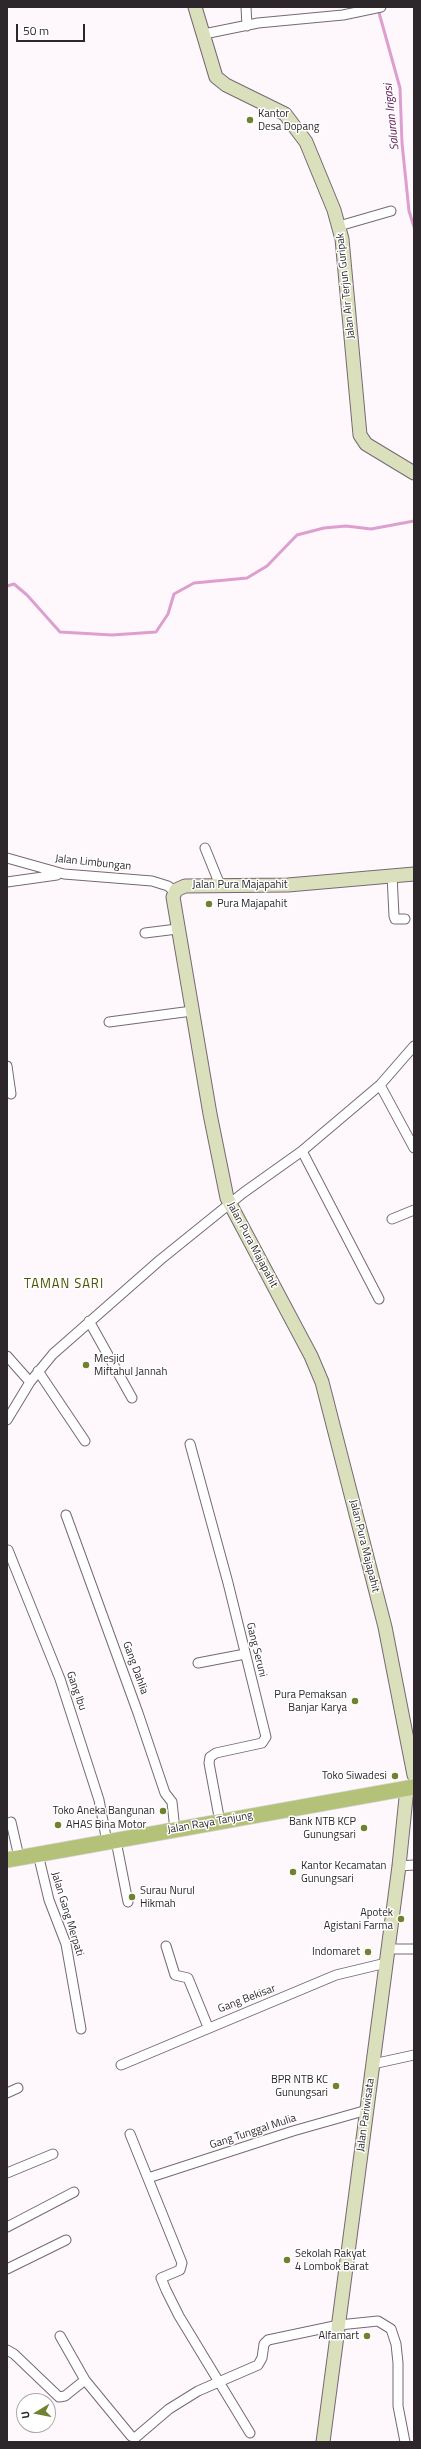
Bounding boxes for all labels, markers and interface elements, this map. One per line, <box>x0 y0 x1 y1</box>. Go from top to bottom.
scale bar <box>18 16 87 42</box>
text: 50 m <box>23 21 49 40</box>
water label: Saluran Irigasi <box>381 83 403 151</box>
place label: Kantor Desa Dopang <box>258 107 319 133</box>
marker: Kantor Desa Dopang <box>245 115 255 125</box>
street label: Jalan Air Terjun Guripak <box>334 232 358 340</box>
street label: Jalan Limbungan <box>54 852 132 874</box>
street label: Jalan Pura Majapahit <box>192 878 288 892</box>
place label: Pura Majapahit <box>217 897 287 911</box>
marker: Pura Majapahit <box>204 899 214 909</box>
street label: Jalan Pura Majapahit <box>224 1200 280 1290</box>
district label: TAMAN SARI <box>24 1277 104 1293</box>
place label: Mesjid Miftahul Jannah <box>94 1352 167 1378</box>
marker: Mesjid Miftahul Jannah <box>81 1360 91 1370</box>
street label: Jalan Pura Majapahit <box>346 1498 382 1594</box>
street label: Gang Seruni <box>243 1621 269 1679</box>
street label: Gang Dahlia <box>119 1640 151 1696</box>
street label: Gang Ibu <box>63 1670 89 1712</box>
place label: Pura Pemaksan Banjar Karya <box>274 1688 347 1714</box>
marker: Pura Pemaksan Banjar Karya <box>350 1696 360 1706</box>
place label: Toko Siwadesi <box>322 1769 387 1783</box>
marker: Toko Siwadesi <box>390 1771 400 1781</box>
place label: Toko Aneka Bangunan <box>53 1804 155 1818</box>
marker: Toko Aneka Bangunan <box>158 1806 168 1816</box>
street label: Jalan Raya Tanjung <box>166 1809 254 1837</box>
place label: Bank NTB KCP Gunungsari <box>289 1815 356 1841</box>
place label: AHAS Bina Motor <box>66 1818 146 1832</box>
marker: AHAS Bina Motor <box>53 1820 63 1830</box>
marker: Bank NTB KCP Gunungsari <box>359 1823 369 1833</box>
place label: Kantor Kecamatan Gunungsari <box>301 1859 386 1885</box>
marker: Kantor Kecamatan Gunungsari <box>288 1867 298 1877</box>
street label: Jalan Gang Merpati <box>48 1870 86 1958</box>
place label: Surau Nurul Hikmah <box>140 1884 195 1910</box>
marker: Surau Nurul Hikmah <box>127 1892 137 1902</box>
place label: Apotek Agistani Farma <box>324 1906 393 1932</box>
marker: Apotek Agistani Farma <box>396 1914 406 1924</box>
place label: Indomaret <box>312 1945 360 1959</box>
marker: Indomaret <box>363 1947 373 1957</box>
street label: Gang Bekisar <box>216 1982 278 2016</box>
place label: BPR NTB KC Gunungsari <box>271 2073 328 2099</box>
street label: Jalan Pariwisata <box>354 2077 378 2153</box>
marker: BPR NTB KC Gunungsari <box>331 2081 341 2091</box>
street label: Gang Tunggal Mulia <box>208 2112 298 2152</box>
place label: Sekolah Rakyat 4 Lombok Barat <box>295 2247 369 2273</box>
marker: Sekolah Rakyat 4 Lombok Barat <box>282 2255 292 2265</box>
place label: Alfamart <box>318 2329 359 2343</box>
marker: Alfamart <box>362 2331 372 2341</box>
north arrow <box>16 2393 56 2433</box>
text: U <box>17 2410 34 2420</box>

